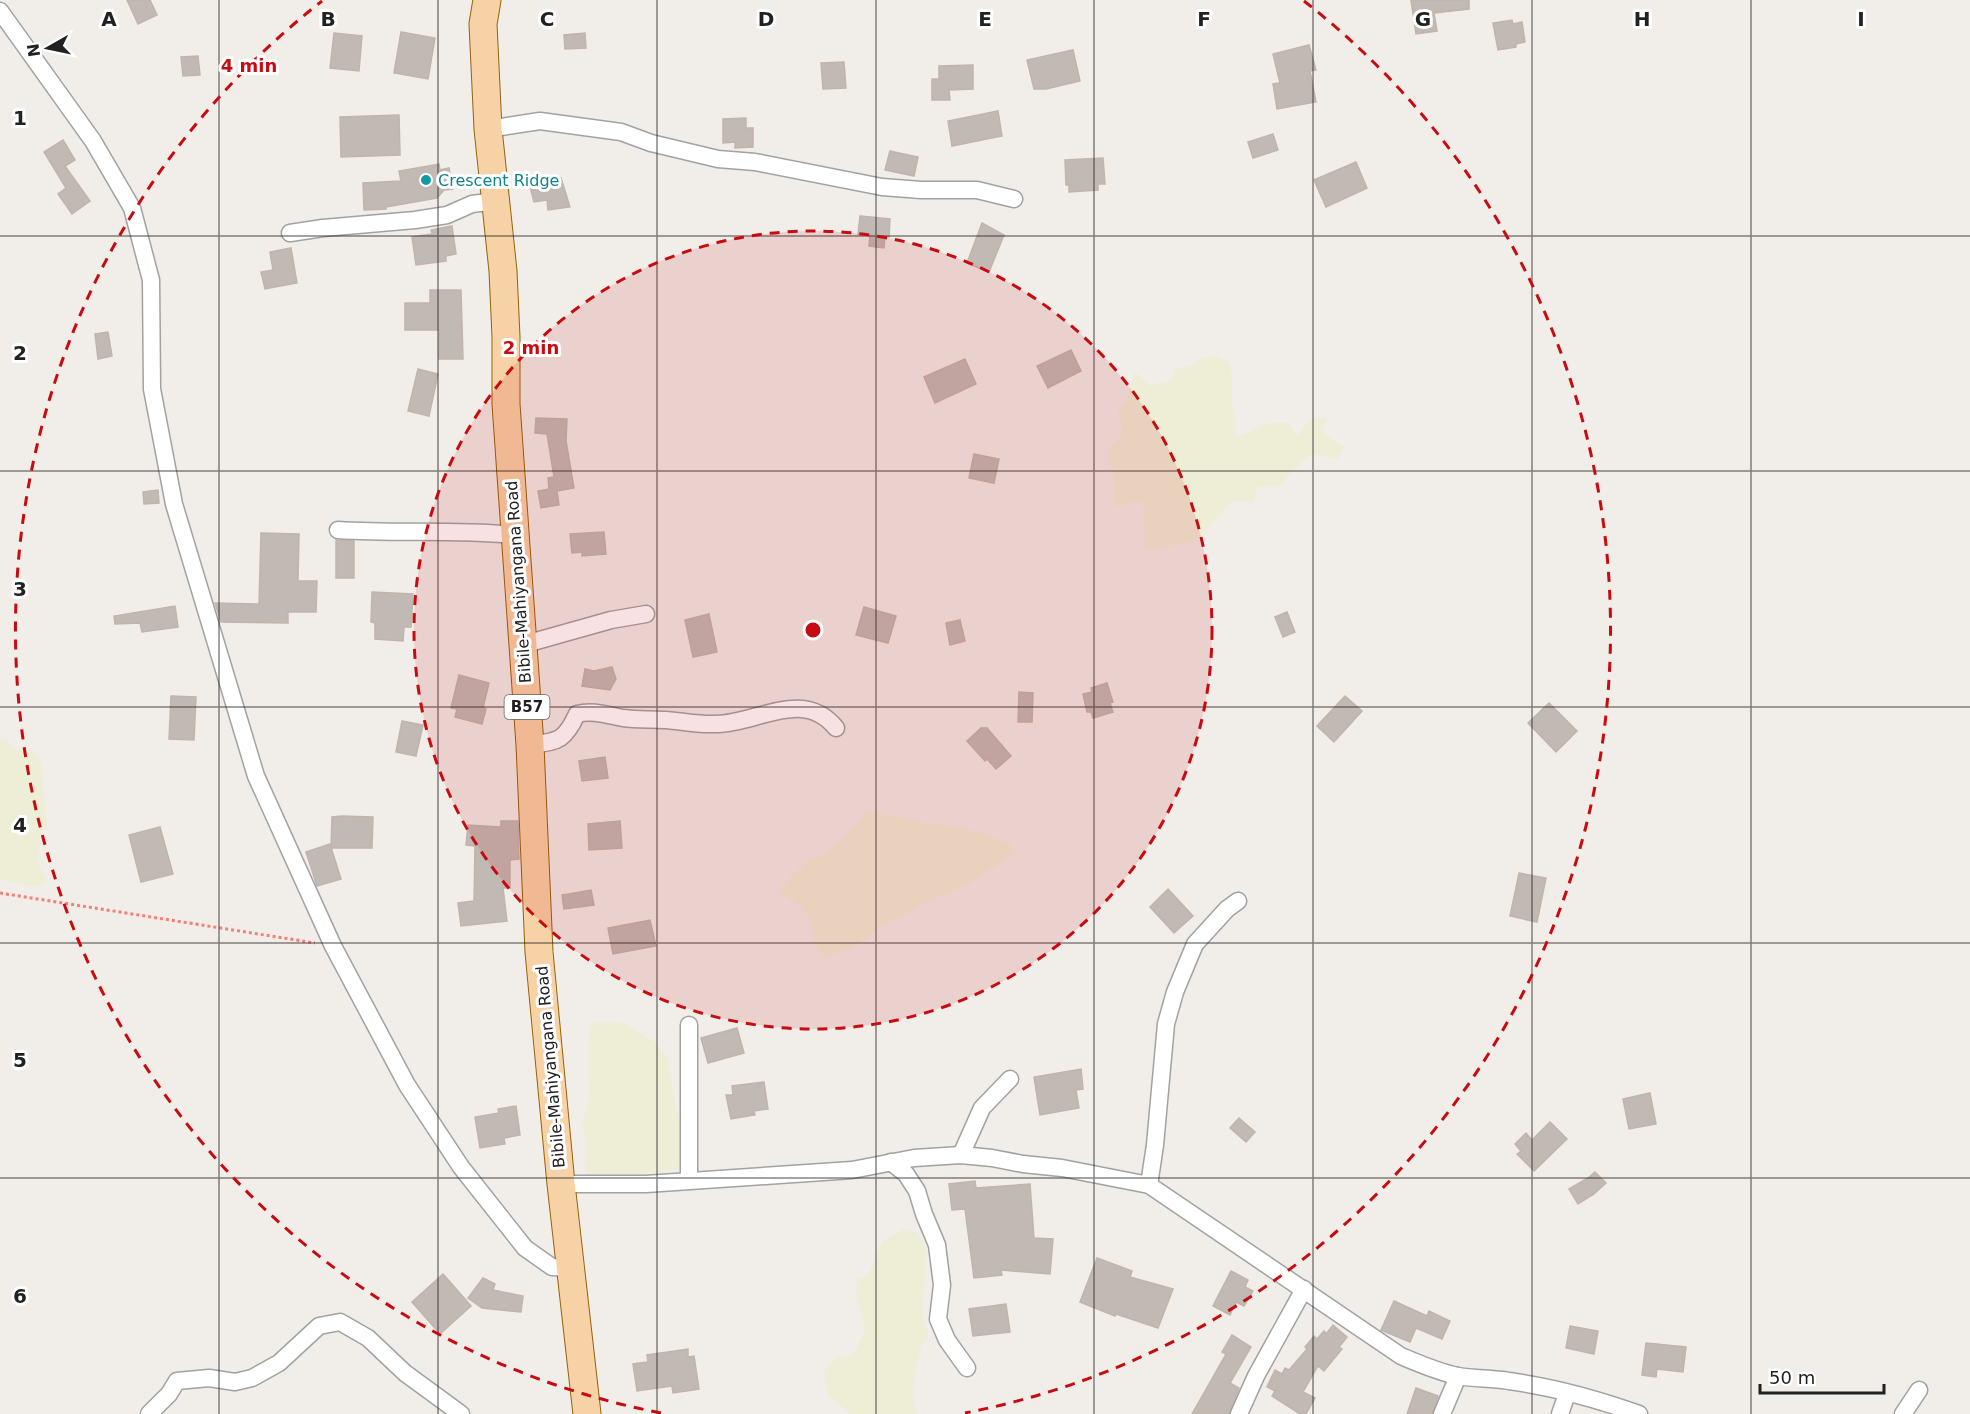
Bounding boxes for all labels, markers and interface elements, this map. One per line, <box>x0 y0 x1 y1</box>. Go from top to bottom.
text: A <box>101 7 117 31</box>
text: B <box>320 7 336 31</box>
text: C <box>540 7 554 31</box>
text: D <box>758 7 774 31</box>
text: E <box>978 7 992 31</box>
text: F <box>1197 7 1211 31</box>
text: G <box>1415 7 1431 31</box>
text: H <box>1634 7 1650 31</box>
text: I <box>1857 7 1865 31</box>
north arrow <box>18 18 78 78</box>
text: N <box>23 42 44 58</box>
text: 4 min <box>221 55 277 76</box>
text: 1 <box>13 106 27 130</box>
place label: Crescent Ridge <box>438 171 559 190</box>
marker: Crescent Ridge <box>419 173 433 187</box>
text: 2 min <box>503 337 559 358</box>
text: 2 <box>13 341 27 365</box>
street label: Bibile-Mahiyangana Road <box>502 480 535 684</box>
text: 3 <box>13 577 27 601</box>
centre of rings <box>803 620 823 640</box>
road number: B57 <box>504 695 550 719</box>
text: 4 <box>13 813 27 837</box>
street label: Bibile-Mahiyangana Road <box>532 965 569 1169</box>
text: 5 <box>13 1048 27 1072</box>
text: 6 <box>13 1284 27 1308</box>
scale bar <box>1760 1357 1884 1395</box>
text: 50 m <box>1769 1367 1815 1388</box>

